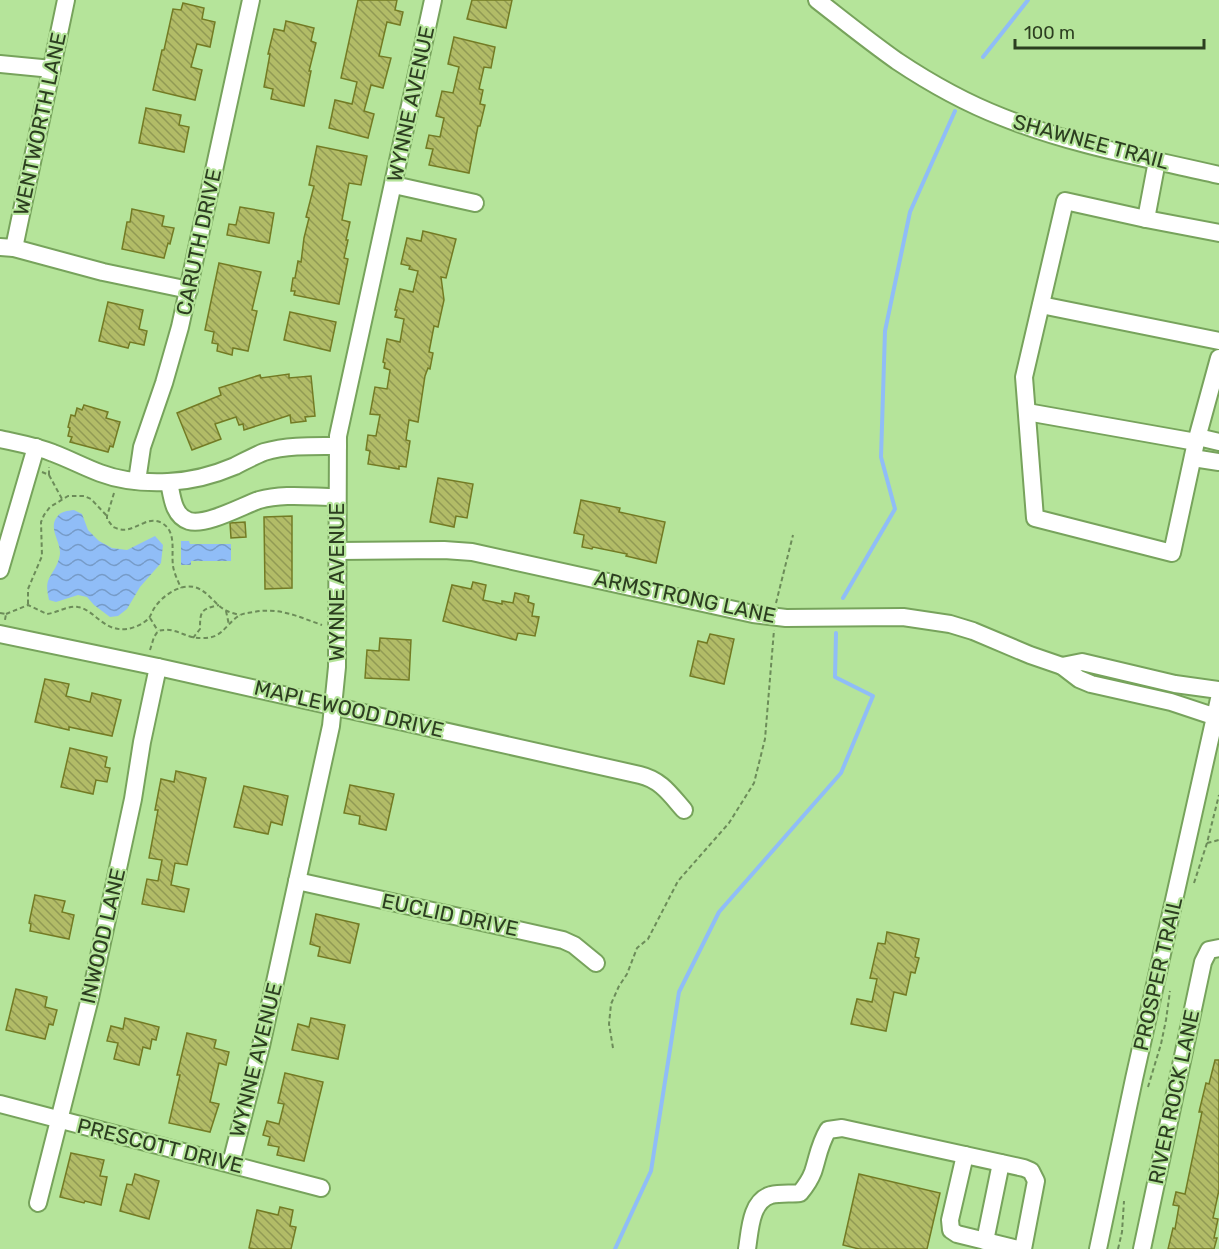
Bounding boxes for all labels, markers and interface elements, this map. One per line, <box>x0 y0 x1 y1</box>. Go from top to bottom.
scale bar <box>1015 12 1204 50</box>
text: 100 m <box>1024 22 1075 44</box>
street label: WYNNE AVENUE <box>382 24 439 184</box>
street label: WENTWORTH LANE <box>8 30 71 218</box>
street label: SHAWNEE TRAIL <box>1010 109 1172 174</box>
street label: CARUTH DRIVE <box>171 166 226 317</box>
street label: WYNNE AVENUE <box>324 503 349 661</box>
street label: ARMSTRONG LANE <box>592 565 778 628</box>
street label: MAPLEWOOD DRIVE <box>252 675 446 743</box>
street label: INWOOD LANE <box>75 866 130 1006</box>
street label: EUCLID DRIVE <box>380 888 521 941</box>
street label: PROSPER TRAIL <box>1128 895 1187 1053</box>
street label: WYNNE AVENUE <box>224 980 287 1140</box>
street label: RIVER ROCK LANE <box>1143 1007 1204 1186</box>
street label: PRESCOTT DRIVE <box>74 1113 246 1178</box>

